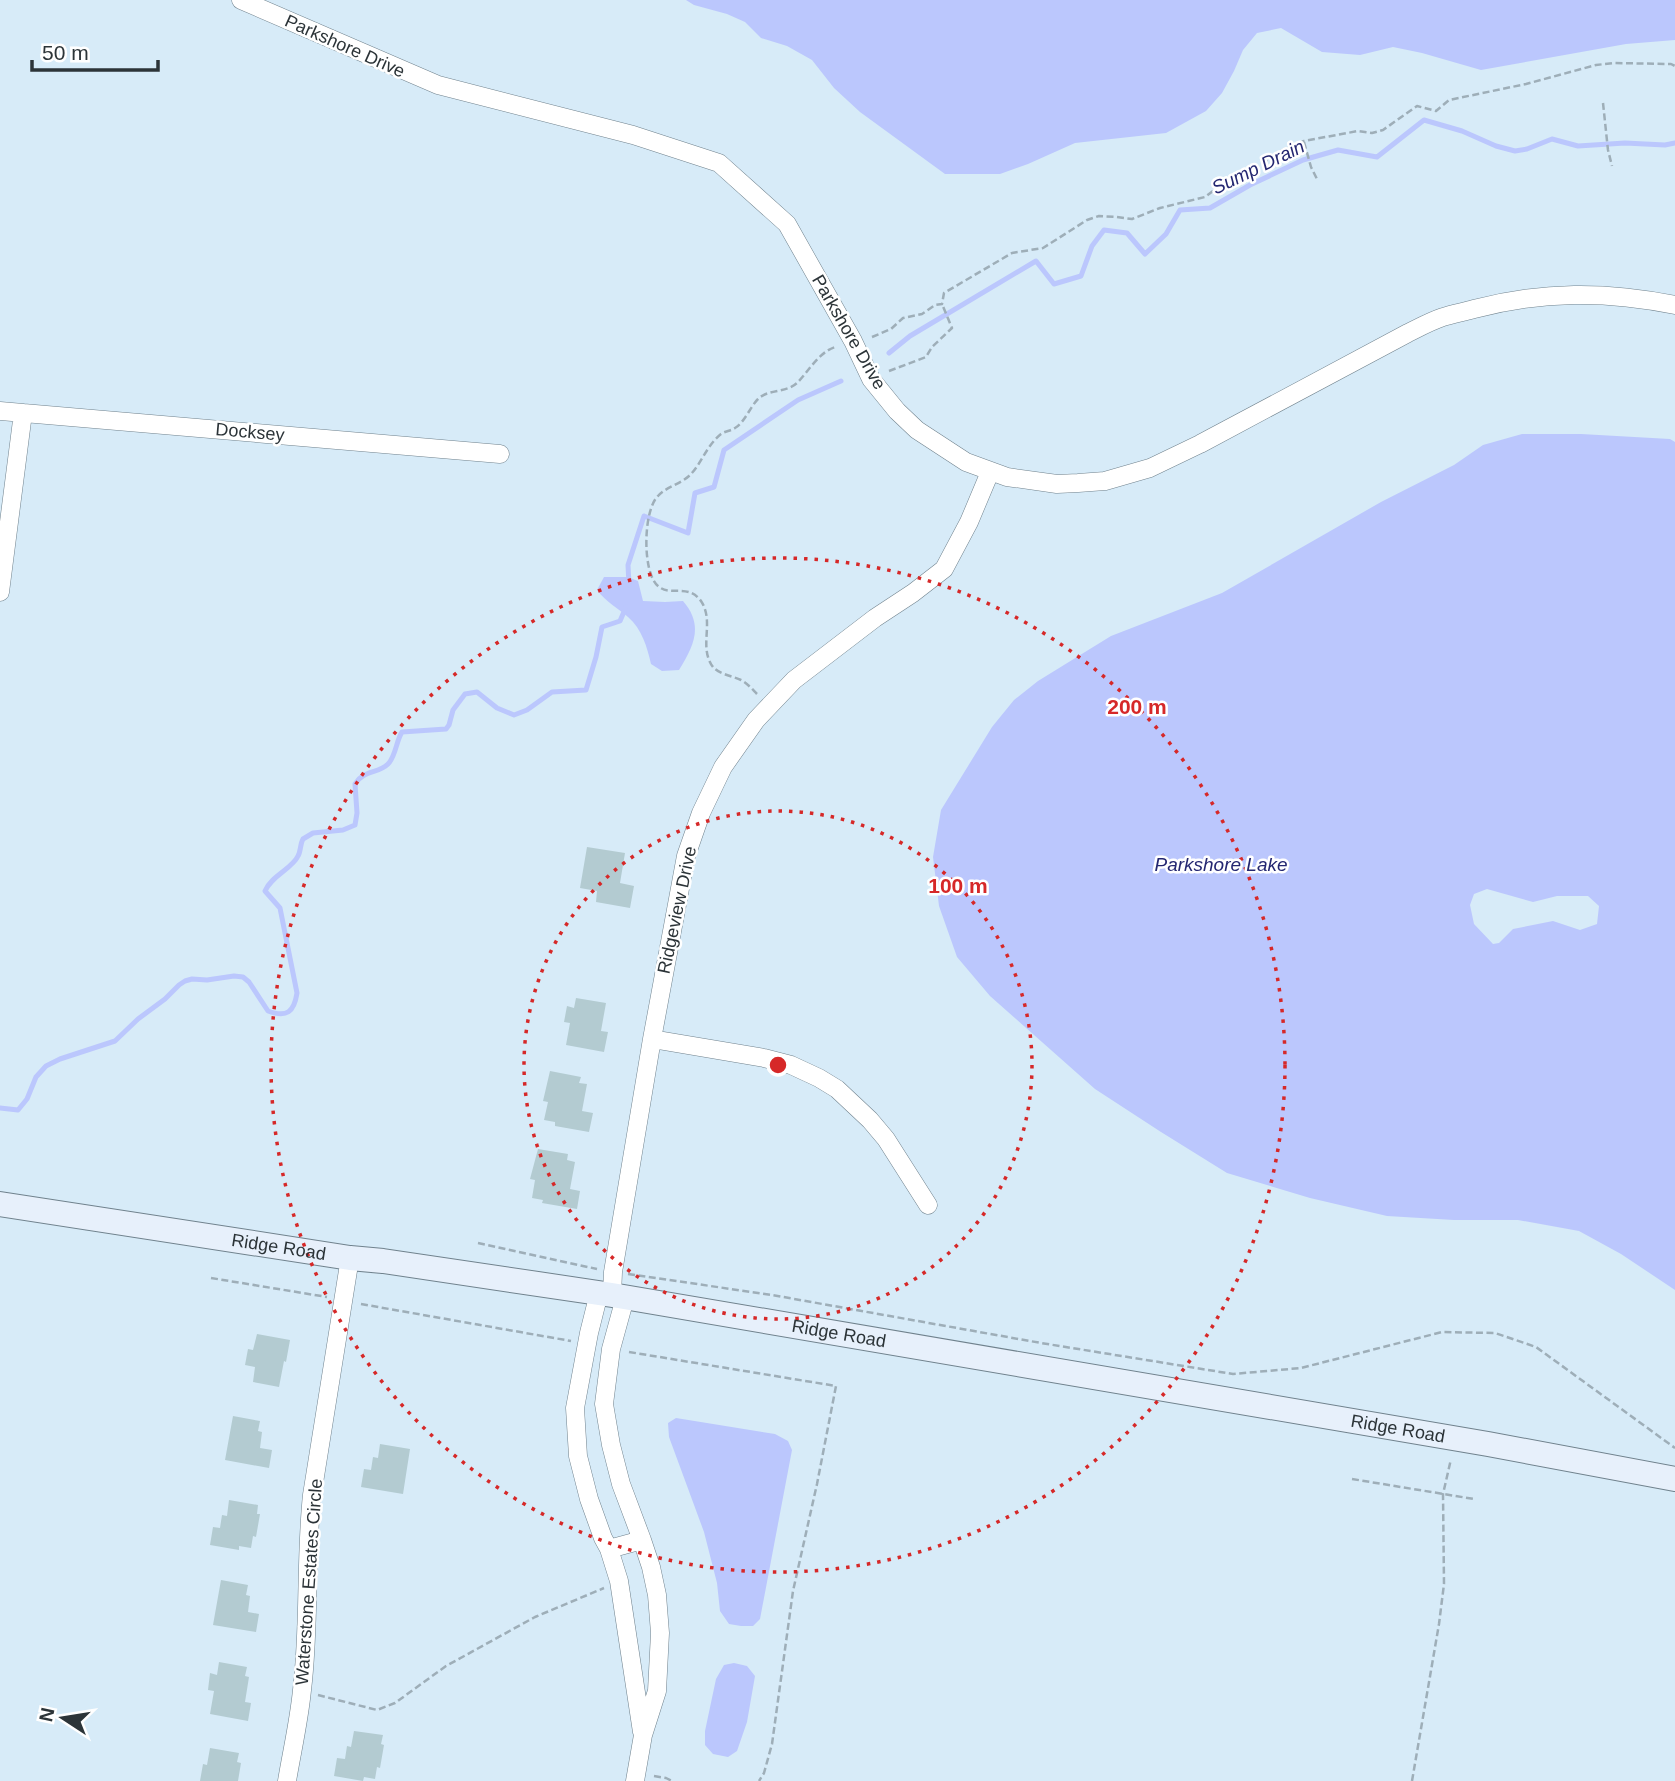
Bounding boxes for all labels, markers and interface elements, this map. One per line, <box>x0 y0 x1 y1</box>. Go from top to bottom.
street label: Parkshore Drive <box>282 11 408 81</box>
scale bar <box>32 28 158 72</box>
text: 50 m <box>42 41 89 64</box>
water label: Sump Drain <box>1208 136 1308 198</box>
street label: Parkshore Drive <box>808 271 890 393</box>
street label: Docksey <box>215 419 285 445</box>
text: 200 m <box>1107 695 1167 718</box>
street label: Ridgeview Drive <box>654 844 700 976</box>
water label: Parkshore Lake <box>1154 854 1288 875</box>
text: 100 m <box>928 874 988 897</box>
centre of rings <box>766 1053 790 1077</box>
street label: Ridge Road <box>230 1230 327 1264</box>
street label: Ridge Road <box>790 1316 888 1351</box>
street label: Ridge Road <box>1349 1411 1446 1447</box>
street label: Waterstone Estates Circle <box>292 1478 326 1686</box>
north arrow <box>28 1683 98 1753</box>
text: N <box>35 1706 59 1723</box>

